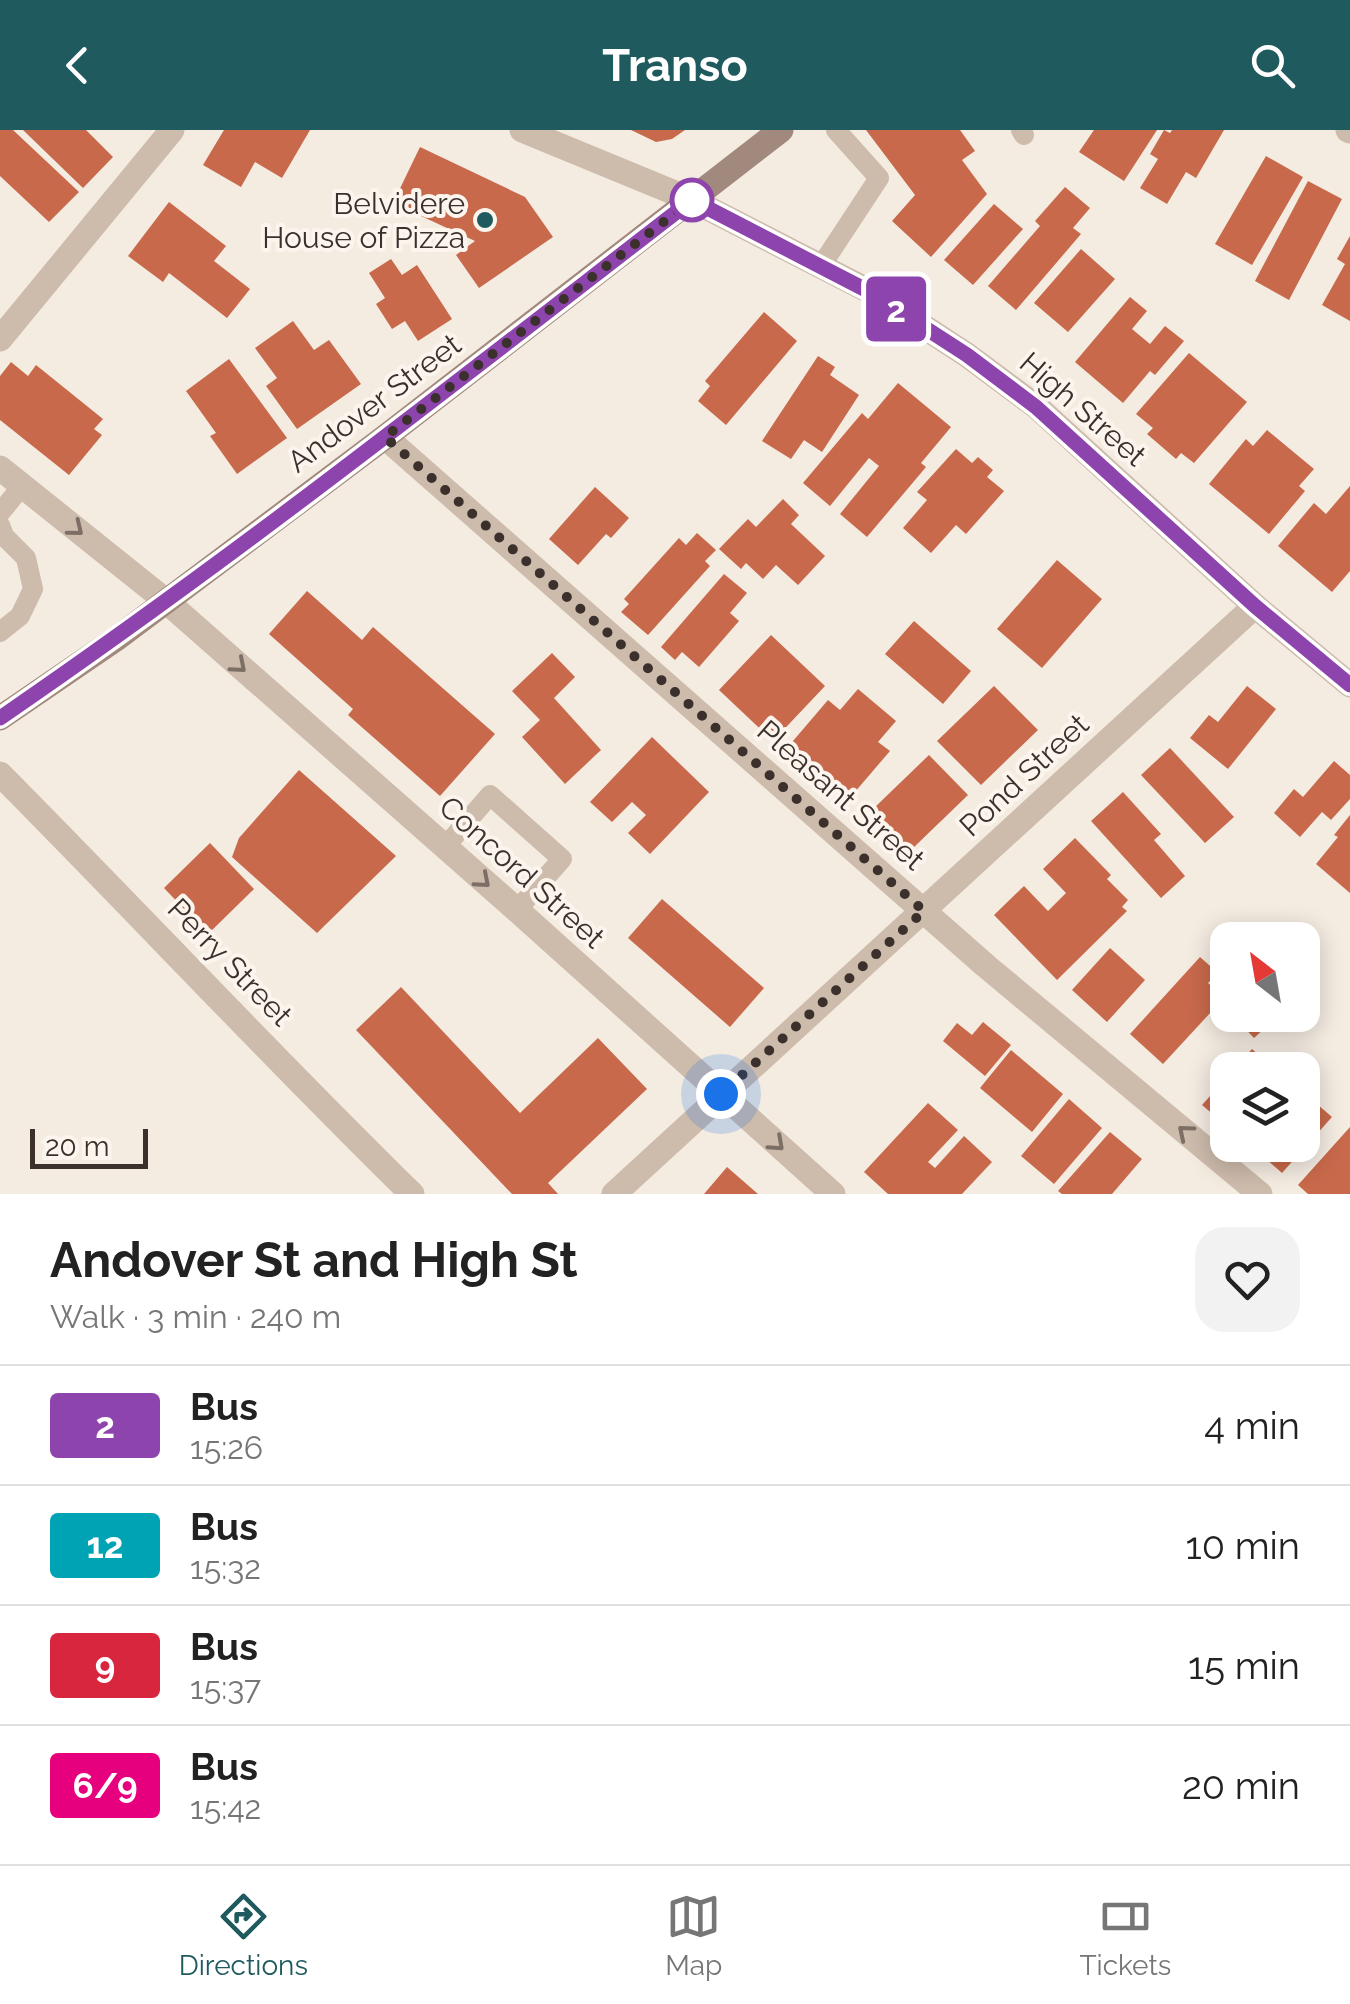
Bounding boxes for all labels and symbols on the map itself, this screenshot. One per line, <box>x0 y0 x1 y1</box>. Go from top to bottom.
unlabelled marker <box>671 179 713 221</box>
place label: Belvidere House of Pizza <box>262 186 465 255</box>
marker: Belvidere House of Pizza <box>474 209 496 231</box>
line badge: 2 <box>864 276 928 342</box>
street label: Andover Street <box>281 327 467 479</box>
street label: High Street <box>1013 345 1153 473</box>
one-way arrow <box>65 517 83 535</box>
one-way arrow <box>227 654 246 672</box>
street label: Pond Street <box>952 707 1096 843</box>
street label: Pleasant Street <box>750 713 932 877</box>
street label: Concord Street <box>432 789 612 955</box>
one-way arrow <box>471 869 490 887</box>
street label: Perry Street <box>161 891 299 1033</box>
north arrow <box>1210 922 1320 1032</box>
your location <box>696 1069 746 1119</box>
scale bar <box>30 1124 148 1168</box>
one-way arrow <box>1179 1125 1197 1143</box>
one-way arrow <box>765 1133 784 1151</box>

